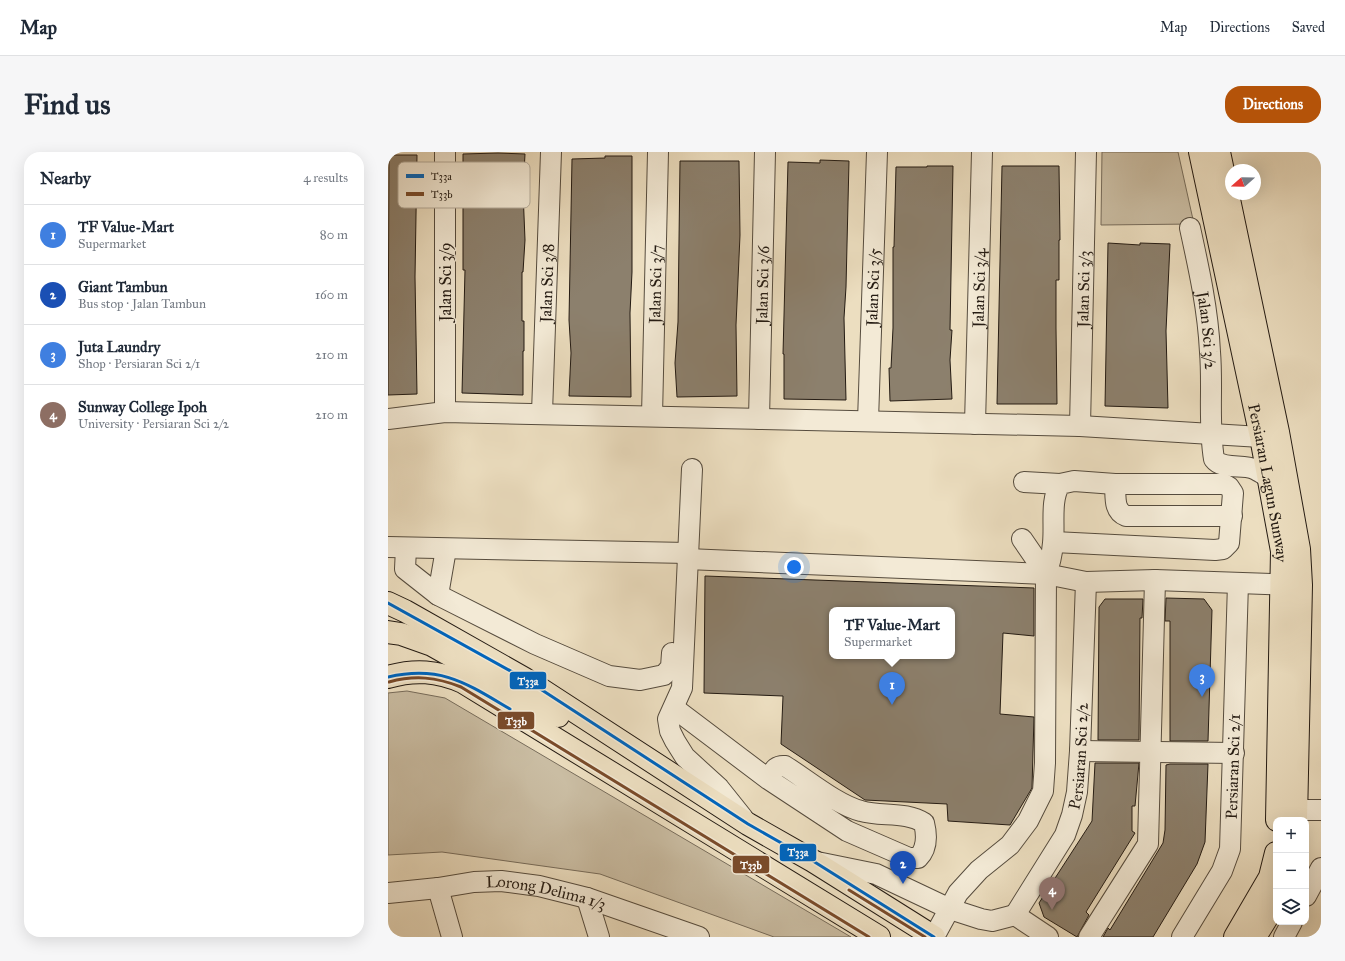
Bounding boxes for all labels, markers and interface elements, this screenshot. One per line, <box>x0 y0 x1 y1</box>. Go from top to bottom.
text: Map <box>20 16 57 39</box>
text: Map <box>1160 19 1187 36</box>
text: Directions <box>1209 19 1270 36</box>
text: Saved <box>1292 19 1325 36</box>
button: Directions <box>1225 86 1321 123</box>
text: Find us <box>24 87 110 122</box>
legend <box>398 162 530 208</box>
north arrow <box>1225 164 1261 200</box>
text: Nearby <box>40 168 91 189</box>
text: 4 results <box>303 170 348 186</box>
text: T33a <box>431 170 452 183</box>
text: T33b <box>431 188 453 201</box>
text: TF Value-Mart <box>78 218 174 236</box>
text: 1 <box>50 227 56 243</box>
text: 80 m <box>320 227 348 243</box>
text: Supermarket <box>78 236 146 252</box>
street label: Jalan Sci 3/9 <box>436 242 456 324</box>
street label: Jalan Sci 3/8 <box>536 243 558 325</box>
street label: Jalan Sci 3/7 <box>645 244 666 326</box>
street label: Jalan Sci 3/6 <box>752 245 773 327</box>
street label: Jalan Sci 3/5 <box>862 247 884 328</box>
street label: Jalan Sci 3/4 <box>968 247 990 330</box>
street label: Jalan Sci 3/3 <box>1073 250 1094 330</box>
text: Giant Tambun <box>78 278 168 296</box>
text: 2 <box>50 287 56 303</box>
text: 160 m <box>315 287 348 303</box>
street label: Jalan Sci 3/2 <box>1192 288 1220 370</box>
text: Bus stop · Jalan Tambun <box>78 296 206 312</box>
text: Juta Laundry <box>78 338 160 356</box>
text: 3 <box>50 347 56 363</box>
text: 210 m <box>315 347 348 363</box>
text: Shop · Persiaran Sci 2/1 <box>78 356 200 372</box>
text: Sunway College Ipoh <box>78 398 207 416</box>
street label: Persiaran Lagun Sunway <box>1244 402 1291 563</box>
text: 4 <box>49 407 57 423</box>
text: 210 m <box>315 407 348 423</box>
text: University · Persiaran Sci 2/2 <box>78 416 229 432</box>
your location <box>784 557 804 577</box>
popup <box>829 607 955 659</box>
text: TF Value-Mart <box>844 616 940 634</box>
text: Supermarket <box>844 634 912 650</box>
pin: 3 <box>1189 664 1215 697</box>
line badge: T33a <box>509 671 547 690</box>
pin: 1 <box>879 672 905 705</box>
text: T33a <box>517 675 539 689</box>
street label: Persiaran Sci 2/2 <box>1064 702 1092 811</box>
line badge: T33b <box>497 711 535 730</box>
street label: Persiaran Sci 2/1 <box>1222 714 1244 820</box>
text: T33b <box>504 715 527 729</box>
map controls <box>1273 817 1309 925</box>
button: + <box>1273 817 1309 853</box>
line badge: T33a <box>779 843 817 862</box>
text: T33a <box>787 846 809 860</box>
pin: 2 <box>890 851 916 884</box>
button: − <box>1273 853 1309 889</box>
line badge: T33b <box>732 855 770 874</box>
text: T33b <box>739 859 762 873</box>
street label: Lorong Delima 1/3 <box>486 872 609 914</box>
pin: 4 <box>1039 877 1065 910</box>
button: layers <box>1273 889 1309 925</box>

